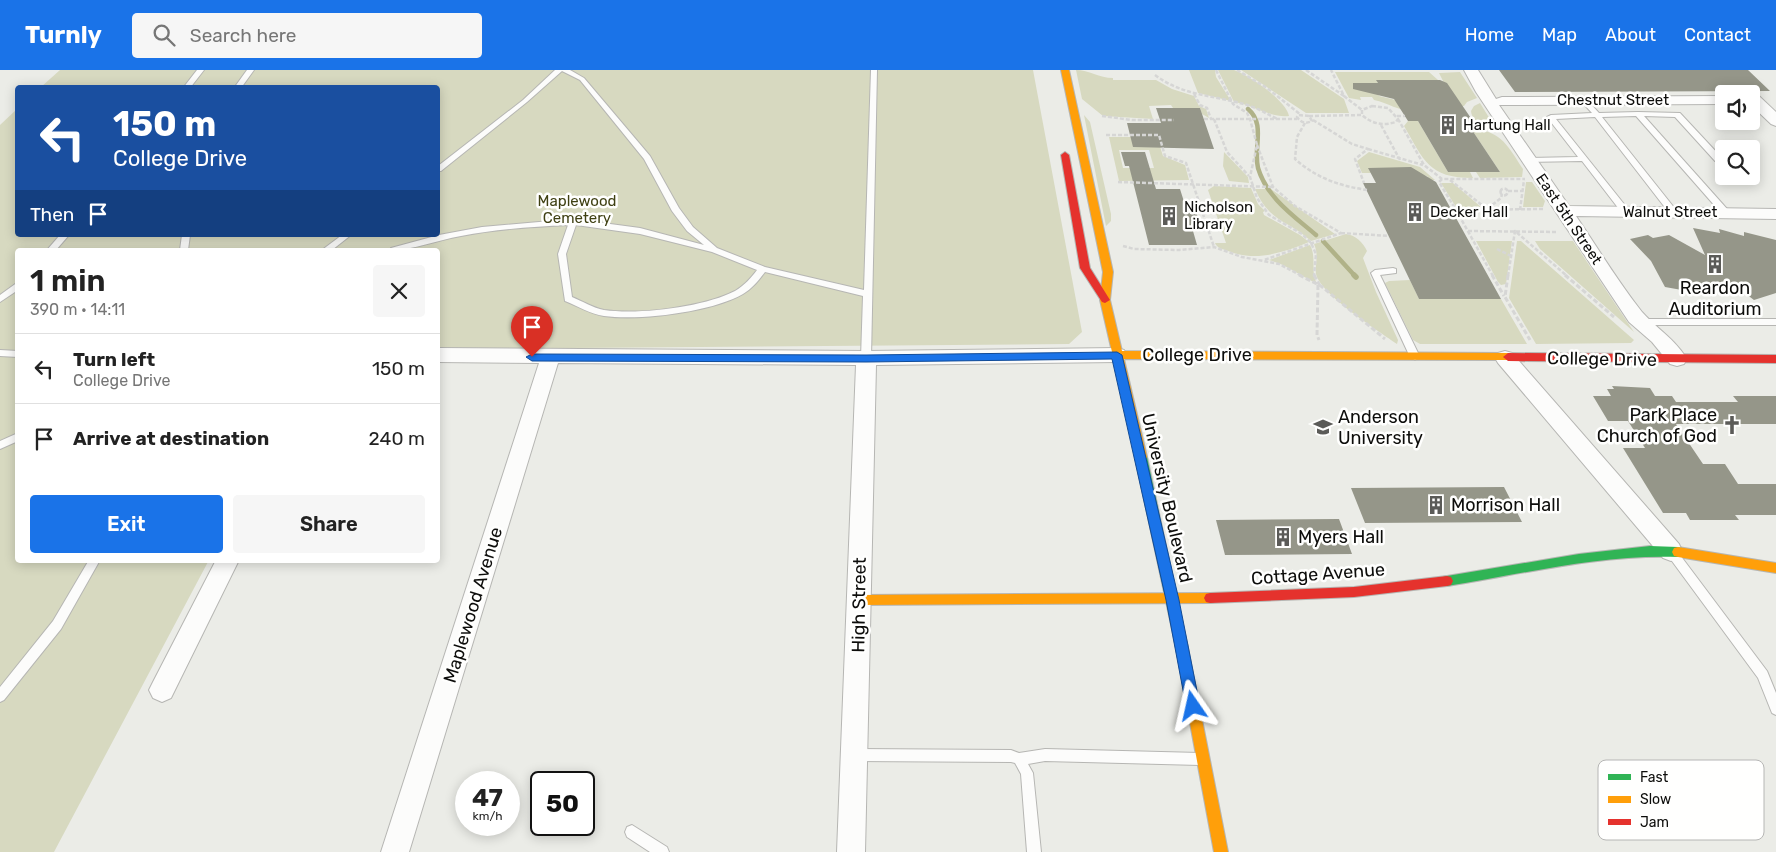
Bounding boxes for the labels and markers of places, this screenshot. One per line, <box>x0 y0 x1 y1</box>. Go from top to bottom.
building icon: Hartung Hall <box>1437 114 1459 136</box>
place label: Hartung Hall <box>1463 116 1551 134</box>
place label: Nicholson Library <box>1184 198 1253 233</box>
building icon: Decker Hall <box>1404 201 1426 223</box>
place label: Decker Hall <box>1430 203 1508 221</box>
building icon: Nicholson Library <box>1158 205 1180 227</box>
building icon: Reardon Auditorium <box>1704 253 1726 275</box>
place label: Reardon Auditorium <box>1668 277 1762 320</box>
pin <box>511 306 553 357</box>
place label: Park Place Church of God <box>1597 404 1717 447</box>
place label: Anderson University <box>1338 406 1423 449</box>
church icon: Park Place Church of God <box>1721 414 1743 436</box>
school or university icon: Anderson University <box>1312 416 1334 438</box>
building icon: Morrison Hall <box>1425 494 1447 516</box>
place label: Morrison Hall <box>1451 494 1560 516</box>
building icon: Myers Hall <box>1272 526 1294 548</box>
place label: Myers Hall <box>1298 526 1384 548</box>

